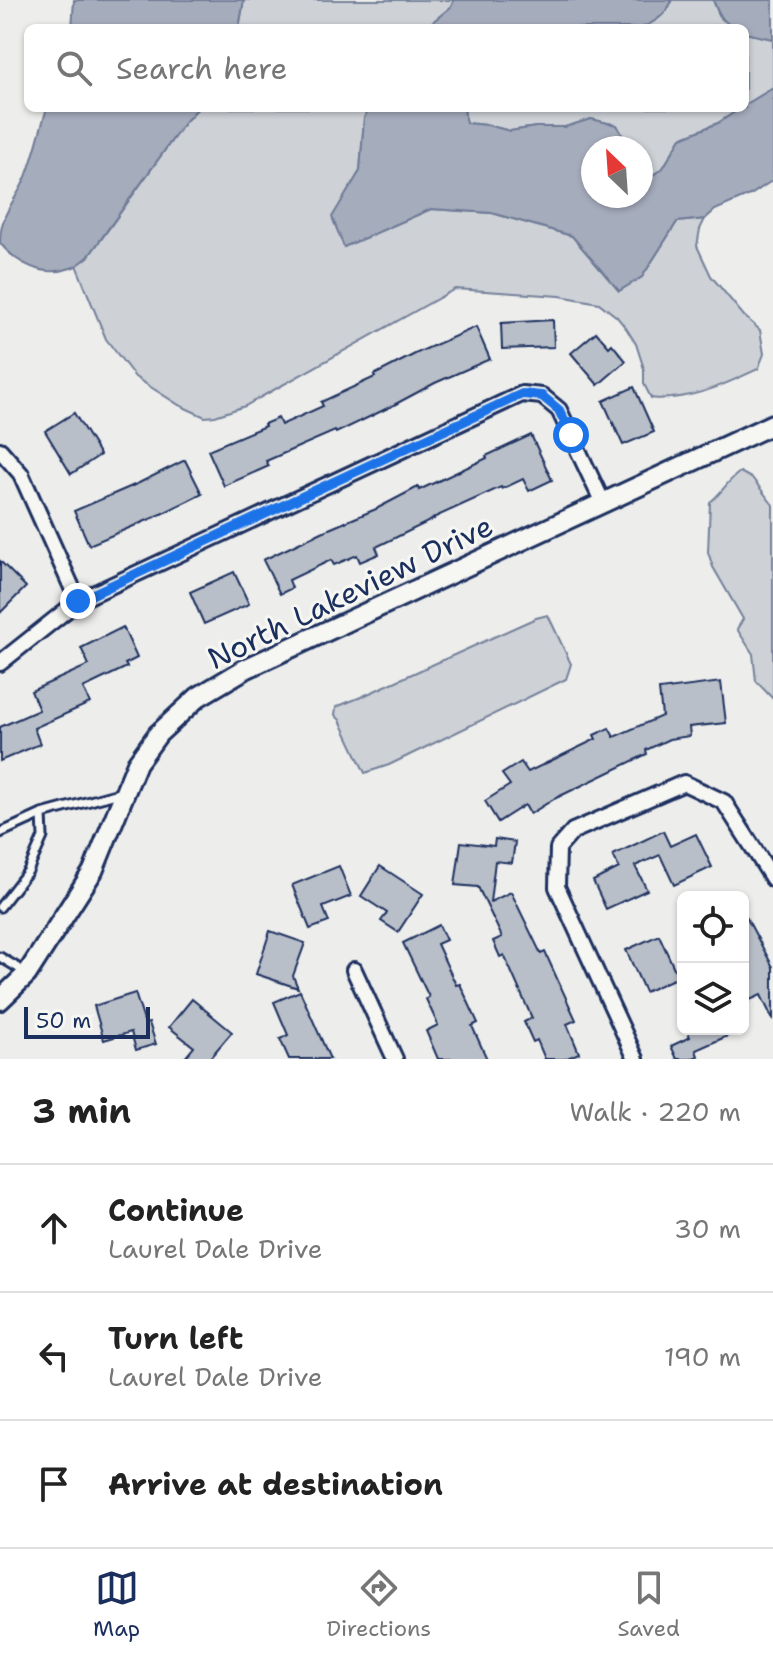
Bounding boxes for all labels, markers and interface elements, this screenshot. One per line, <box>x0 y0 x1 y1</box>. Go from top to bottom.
search box <box>24 24 749 112</box>
icon: search <box>52 46 96 90</box>
text: Search here <box>116 48 287 89</box>
north arrow <box>581 136 653 208</box>
route start <box>553 417 589 453</box>
street label: North Lakeview Drive <box>200 505 500 679</box>
route end <box>60 583 96 619</box>
map controls <box>677 891 749 1035</box>
button: locate <box>677 891 749 963</box>
button: layers <box>677 963 749 1035</box>
scale bar <box>24 1003 150 1039</box>
text: 50 m <box>36 1006 91 1035</box>
text: 3 min <box>32 1088 131 1134</box>
text: Walk · 220 m <box>569 1094 741 1129</box>
text: Continue <box>108 1190 244 1231</box>
icon: ahead <box>32 1206 76 1250</box>
text: 30 m <box>674 1211 741 1246</box>
text: Laurel Dale Drive <box>108 1231 322 1266</box>
text: Turn left <box>108 1318 243 1359</box>
icon: left <box>32 1334 76 1378</box>
text: 190 m <box>664 1339 741 1374</box>
text: Laurel Dale Drive <box>108 1359 322 1394</box>
icon: arrive <box>32 1462 76 1506</box>
text: Arrive at destination <box>108 1464 443 1505</box>
tab: Map <box>93 1566 140 1643</box>
tab: Directions <box>326 1566 431 1643</box>
tab: Saved <box>617 1566 680 1643</box>

